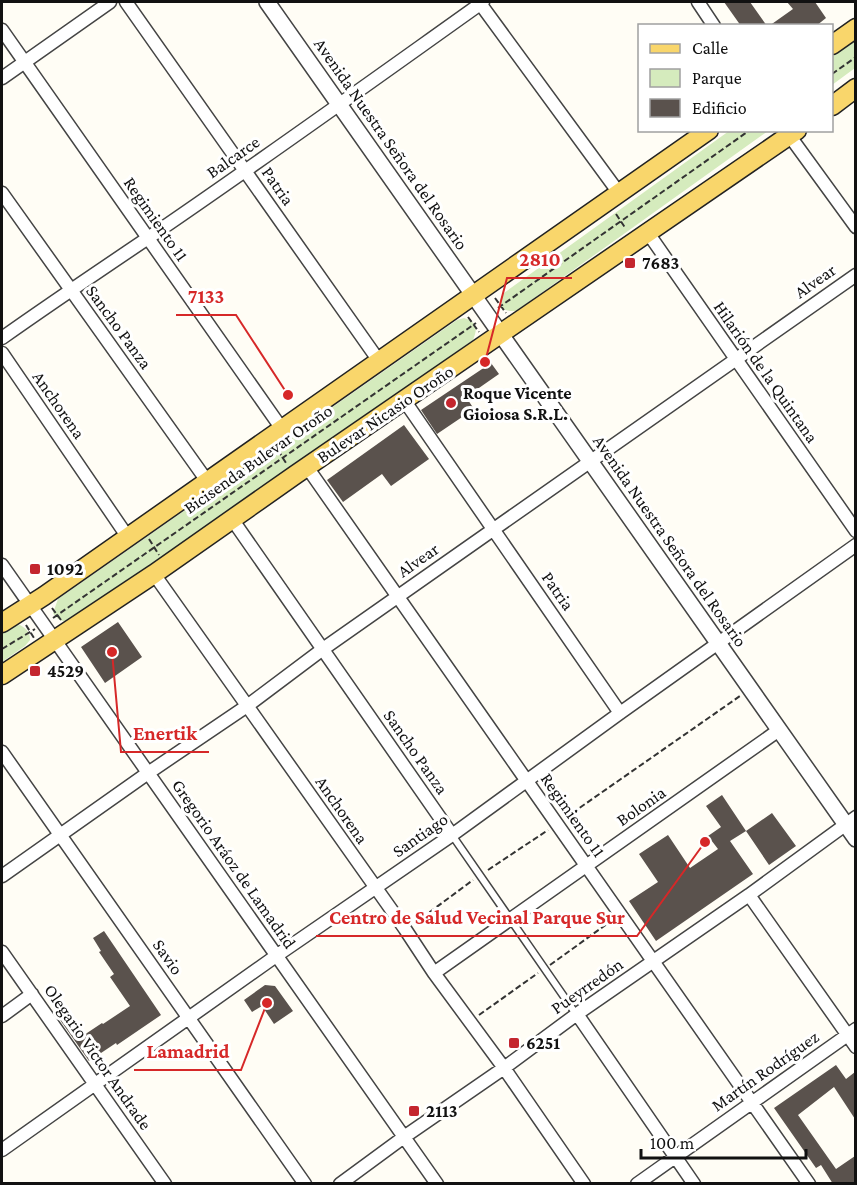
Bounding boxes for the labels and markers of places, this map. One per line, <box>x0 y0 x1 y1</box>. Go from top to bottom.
callout: 2810 <box>507 240 572 278</box>
place label: 7683 <box>642 253 679 273</box>
marker: 7683 <box>623 256 637 270</box>
callout: 7133 <box>176 277 236 315</box>
place label: Roque Vicente Gioiosa S.R.L. <box>463 383 572 424</box>
marker: Roque Vicente Gioiosa S.R.L. <box>444 396 458 410</box>
place label: 1092 <box>47 559 84 579</box>
marker: 1092 <box>28 562 42 576</box>
place label: 4529 <box>47 661 84 681</box>
marker: 4529 <box>28 664 42 678</box>
callout: Enertik <box>121 714 209 752</box>
callout: Centro de Salud Vecinal Parque Sur <box>316 898 637 936</box>
callout: Lamadrid <box>134 1032 241 1070</box>
place label: 6251 <box>526 1033 560 1053</box>
marker: 6251 <box>507 1036 521 1050</box>
place label: 2113 <box>426 1101 457 1121</box>
marker: 2113 <box>407 1104 421 1118</box>

